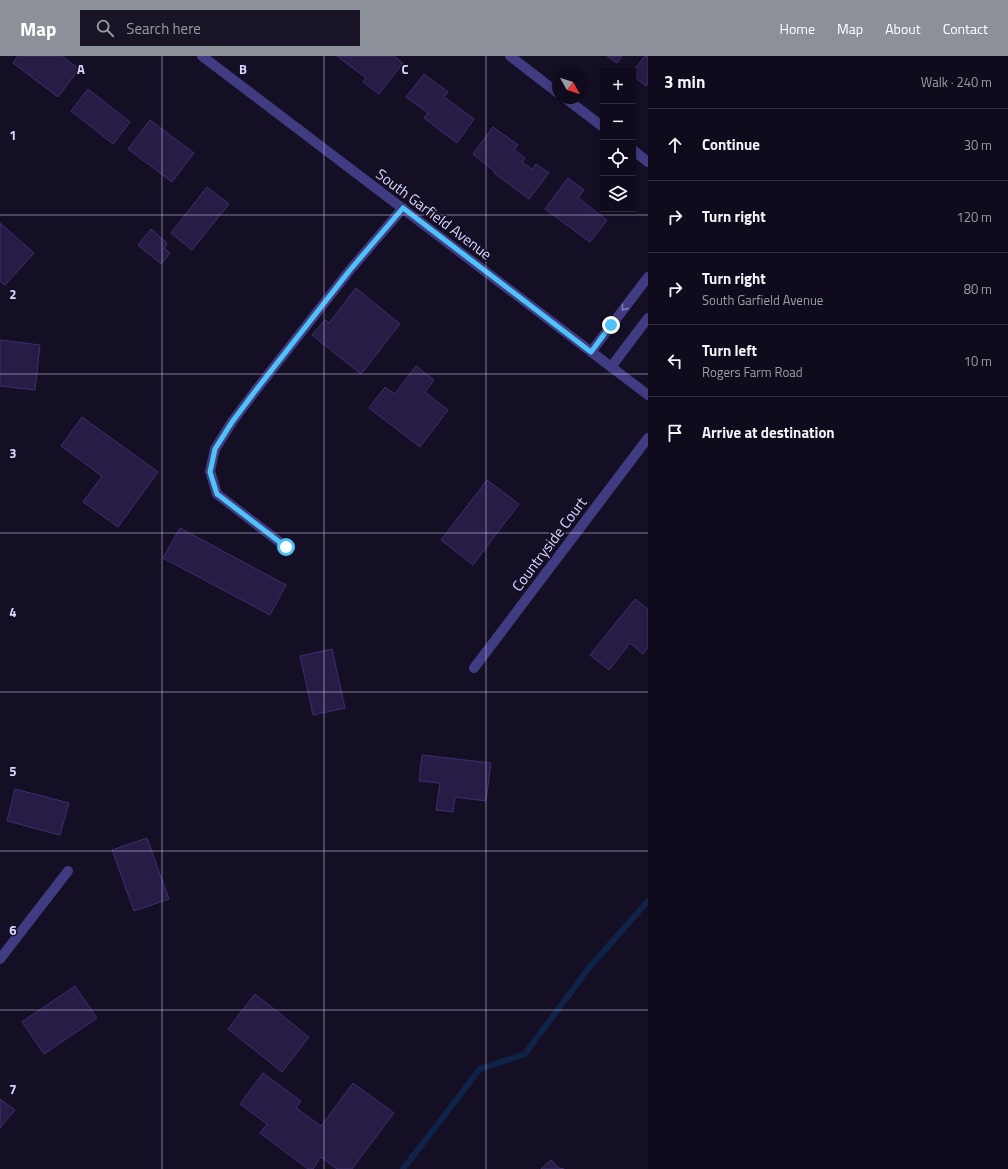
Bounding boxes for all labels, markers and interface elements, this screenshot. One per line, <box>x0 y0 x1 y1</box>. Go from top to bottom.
search box <box>80 10 360 46</box>
text: Map <box>20 14 56 43</box>
icon: search <box>94 17 116 39</box>
text: Search here <box>126 17 201 40</box>
text: Home <box>780 18 815 39</box>
text: Map <box>837 18 863 39</box>
text: About <box>885 18 921 39</box>
text: Contact <box>943 18 988 39</box>
text: A <box>77 59 85 79</box>
text: B <box>239 59 247 79</box>
text: C <box>401 59 409 79</box>
north arrow <box>552 68 588 104</box>
map controls <box>600 68 636 212</box>
button: + <box>600 68 636 104</box>
text: 3 min <box>664 69 705 95</box>
text: Walk · 240 m <box>921 72 992 92</box>
button: − <box>600 104 636 140</box>
text: 1 <box>9 125 17 145</box>
text: Continue <box>702 133 760 156</box>
icon: ahead <box>664 134 686 156</box>
text: 30 m <box>964 135 992 155</box>
button: locate <box>600 140 636 176</box>
street label: South Garfield Avenue <box>371 163 497 265</box>
button: layers <box>600 176 636 212</box>
text: Turn right <box>702 205 766 228</box>
icon: right <box>664 206 686 228</box>
text: 120 m <box>956 207 992 227</box>
text: Turn right <box>702 267 766 290</box>
icon: right <box>664 278 686 300</box>
text: 80 m <box>964 279 992 299</box>
text: 2 <box>9 284 17 304</box>
text: South Garfield Avenue <box>702 290 823 310</box>
one-way arrow <box>622 303 629 310</box>
route end <box>602 316 620 334</box>
text: Turn left <box>702 339 757 362</box>
icon: left <box>664 350 686 372</box>
text: 10 m <box>964 351 992 371</box>
text: Rogers Farm Road <box>702 362 803 382</box>
text: Arrive at destination <box>702 421 835 444</box>
icon: arrive <box>664 422 686 444</box>
text: 3 <box>9 443 17 463</box>
street label: Countryside Court <box>506 491 593 596</box>
route start <box>277 538 295 556</box>
text: 4 <box>9 602 17 622</box>
text: 5 <box>9 761 17 781</box>
text: 6 <box>9 920 17 940</box>
text: 7 <box>9 1079 17 1099</box>

